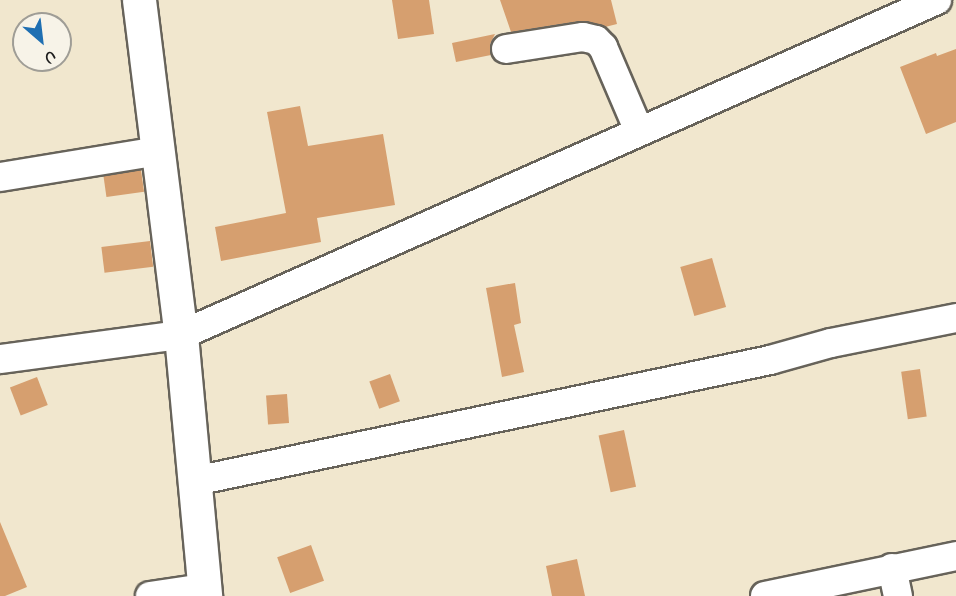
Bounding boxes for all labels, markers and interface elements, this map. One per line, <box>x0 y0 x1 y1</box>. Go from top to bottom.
north arrow <box>12 12 72 72</box>
text: U <box>40 45 59 68</box>

